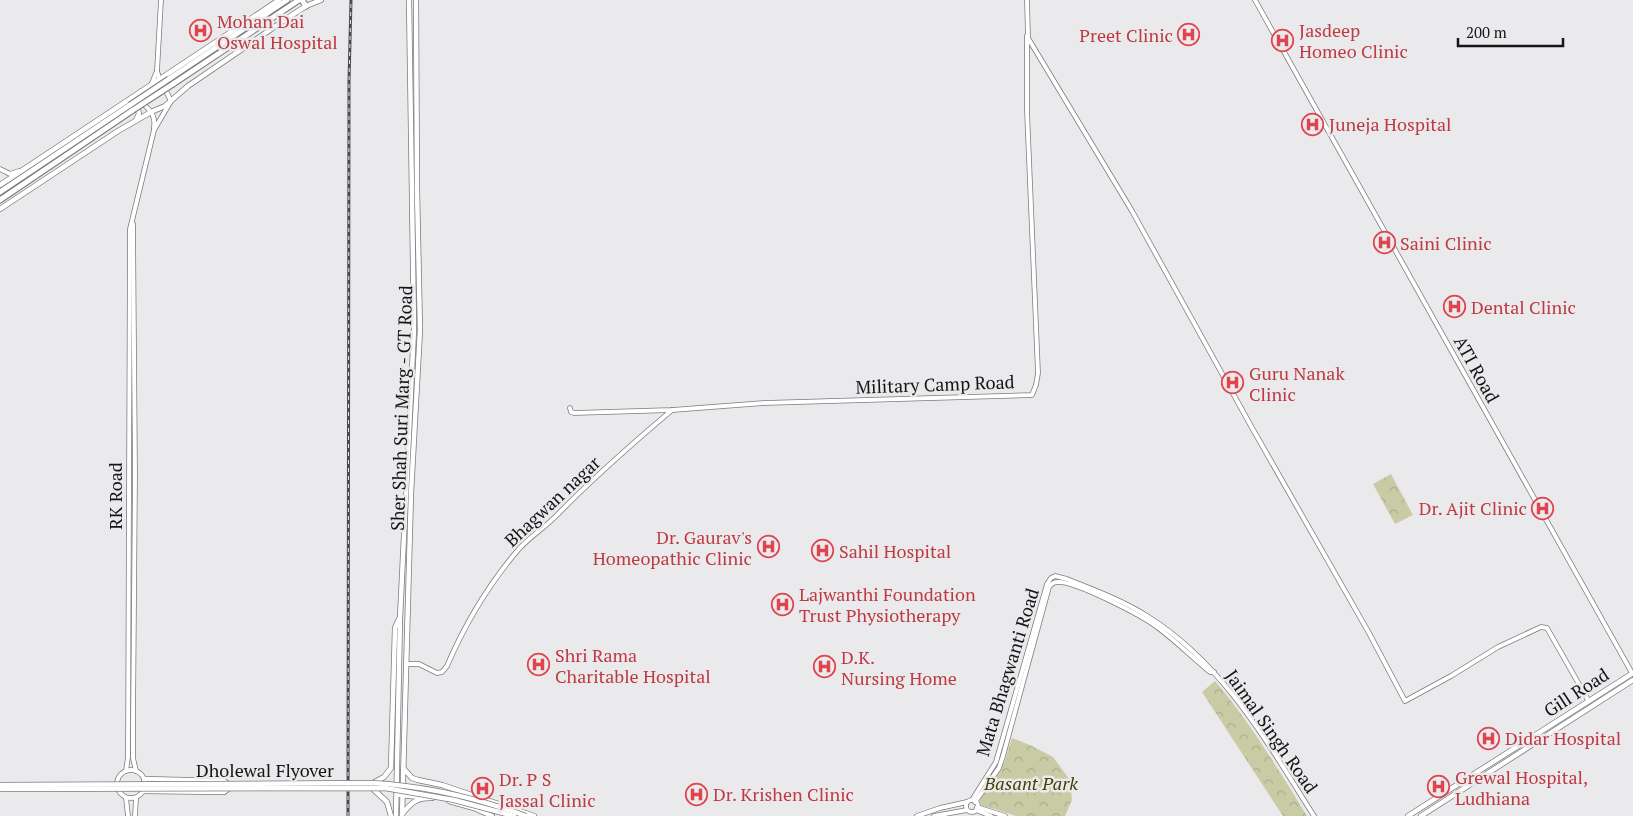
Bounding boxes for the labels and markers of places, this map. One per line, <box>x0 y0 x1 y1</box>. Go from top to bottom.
place label: Mohan Dai Oswal Hospital <box>217 9 338 54</box>
place label: Jasdeep Homeo Clinic <box>1299 18 1408 63</box>
hospital icon: Mohan Dai Oswal Hospital <box>189 19 213 43</box>
place label: Preet Clinic <box>1079 23 1173 47</box>
hospital icon: Preet Clinic <box>1177 23 1201 47</box>
hospital icon: Jasdeep Homeo Clinic <box>1271 28 1295 52</box>
hospital icon: Juneja Hospital <box>1301 112 1325 136</box>
place label: Juneja Hospital <box>1329 112 1452 136</box>
hospital icon: Saini Clinic <box>1372 231 1396 255</box>
place label: Saini Clinic <box>1400 231 1492 255</box>
hospital icon: Dental Clinic <box>1443 295 1467 319</box>
place label: Dental Clinic <box>1471 295 1576 319</box>
place label: Guru Nanak Clinic <box>1249 361 1345 406</box>
hospital icon: Guru Nanak Clinic <box>1221 371 1245 395</box>
place label: Dr. Ajit Clinic <box>1419 496 1527 520</box>
hospital icon: Dr. Ajit Clinic <box>1531 496 1555 520</box>
place label: Dr. Gaurav's Homeopathic Clinic <box>593 525 752 570</box>
hospital icon: Dr. Gaurav's Homeopathic Clinic <box>756 535 780 559</box>
hospital icon: Sahil Hospital <box>811 539 835 563</box>
place label: Sahil Hospital <box>839 539 951 563</box>
place label: Lajwanthi Foundation Trust Physiotherapy <box>799 582 976 627</box>
hospital icon: Lajwanthi Foundation Trust Physiotherapy <box>771 592 795 616</box>
place label: Shri Rama Charitable Hospital <box>555 643 711 688</box>
place label: D.K. Nursing Home <box>841 645 957 690</box>
hospital icon: Shri Rama Charitable Hospital <box>527 653 551 677</box>
hospital icon: D.K. Nursing Home <box>813 655 837 679</box>
hospital icon: Didar Hospital <box>1477 726 1501 750</box>
place label: Didar Hospital <box>1505 726 1621 750</box>
place label: Grewal Hospital, Ludhiana <box>1455 765 1588 810</box>
place label: Dr. P S Jassal Clinic <box>499 767 596 812</box>
hospital icon: Grewal Hospital, Ludhiana <box>1427 775 1451 799</box>
hospital icon: Dr. P S Jassal Clinic <box>471 777 495 801</box>
hospital icon: Dr. Krishen Clinic <box>685 782 709 806</box>
place label: Dr. Krishen Clinic <box>713 782 854 806</box>

